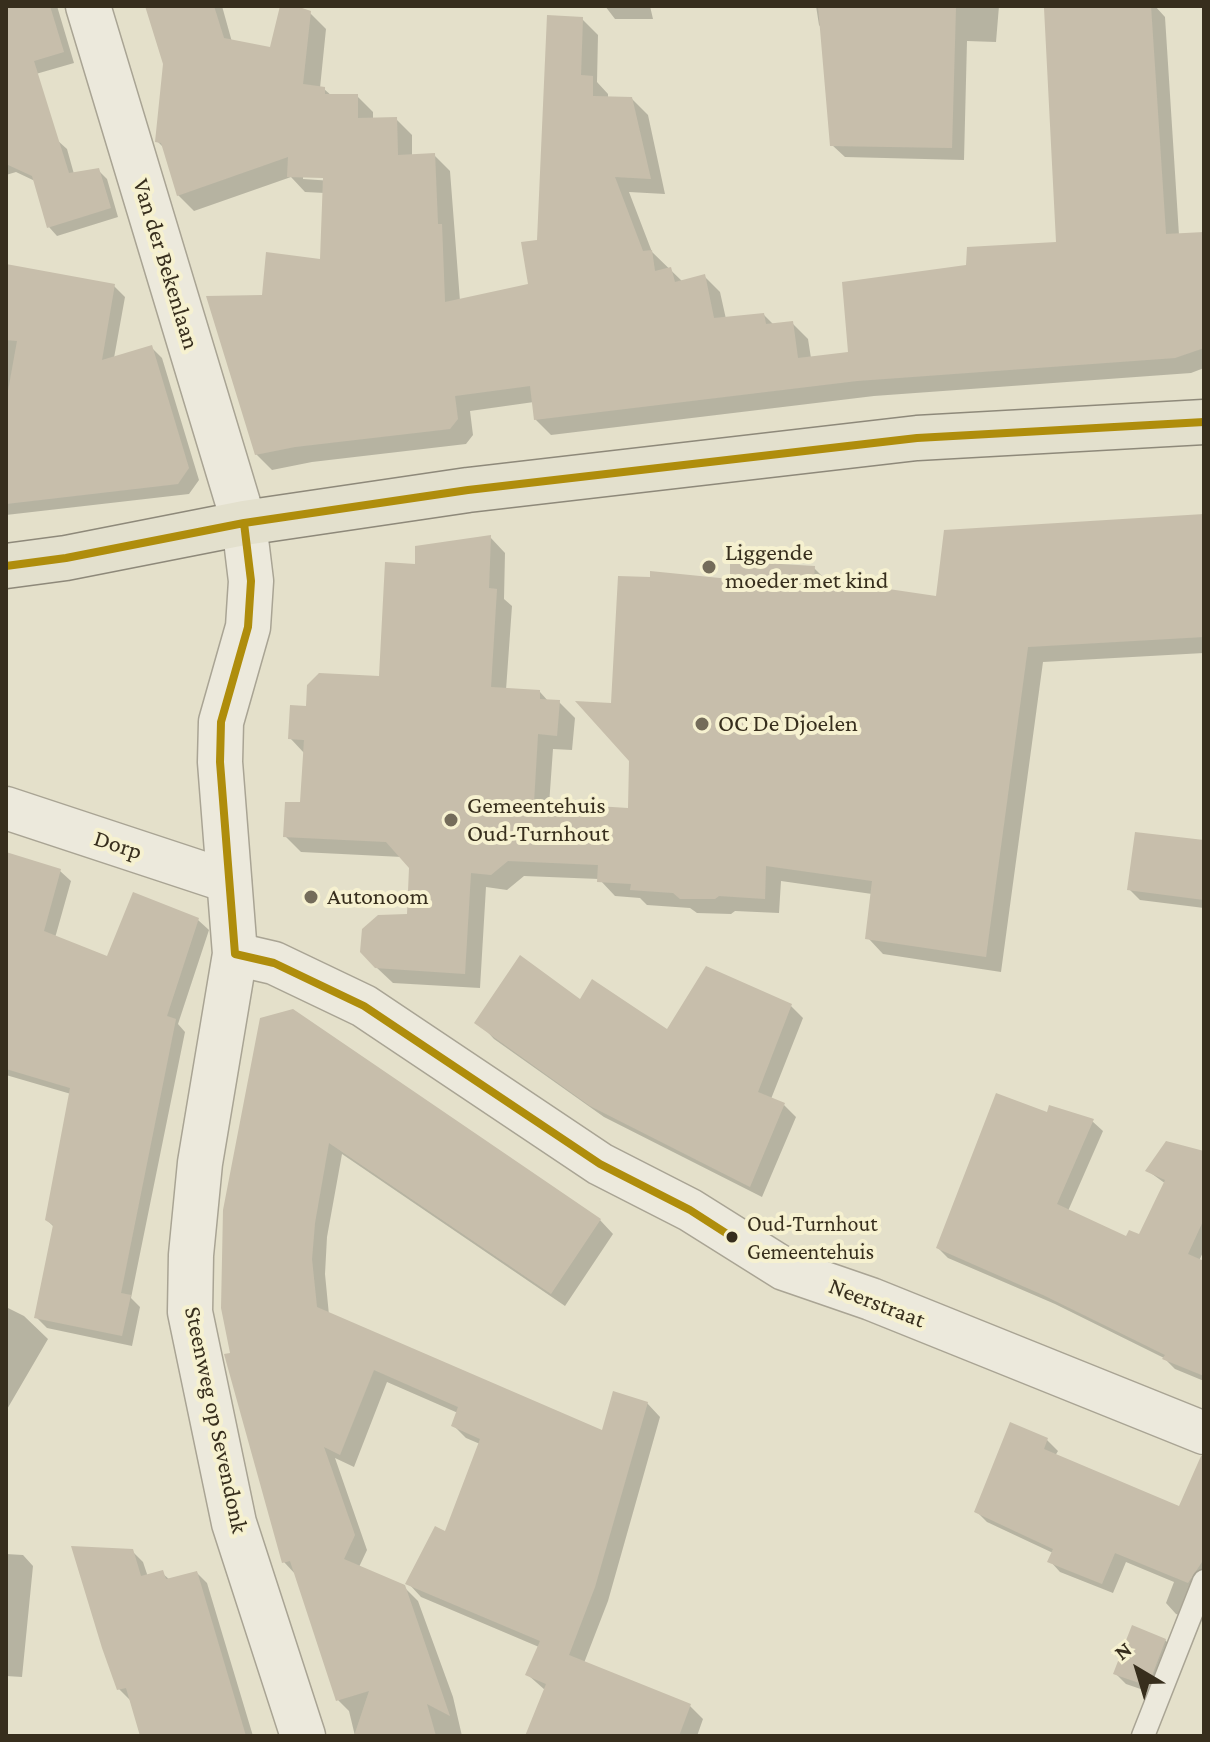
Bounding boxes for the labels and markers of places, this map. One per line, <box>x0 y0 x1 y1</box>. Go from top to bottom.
place label: Liggende moeder met kind <box>725 539 888 595</box>
marker: Liggende moeder met kind <box>700 558 718 576</box>
place label: OC De Djoelen <box>718 710 858 738</box>
marker: OC De Djoelen <box>693 715 711 733</box>
place label: Gemeentehuis Oud-Turnhout <box>467 792 609 848</box>
marker: Gemeentehuis Oud-Turnhout <box>442 811 460 829</box>
place label: Autonoom <box>327 883 429 911</box>
marker: Autonoom <box>302 888 320 906</box>
place label: Oud-Turnhout Gemeentehuis <box>747 1211 877 1262</box>
marker: Oud-Turnhout Gemeentehuis <box>724 1229 740 1245</box>

